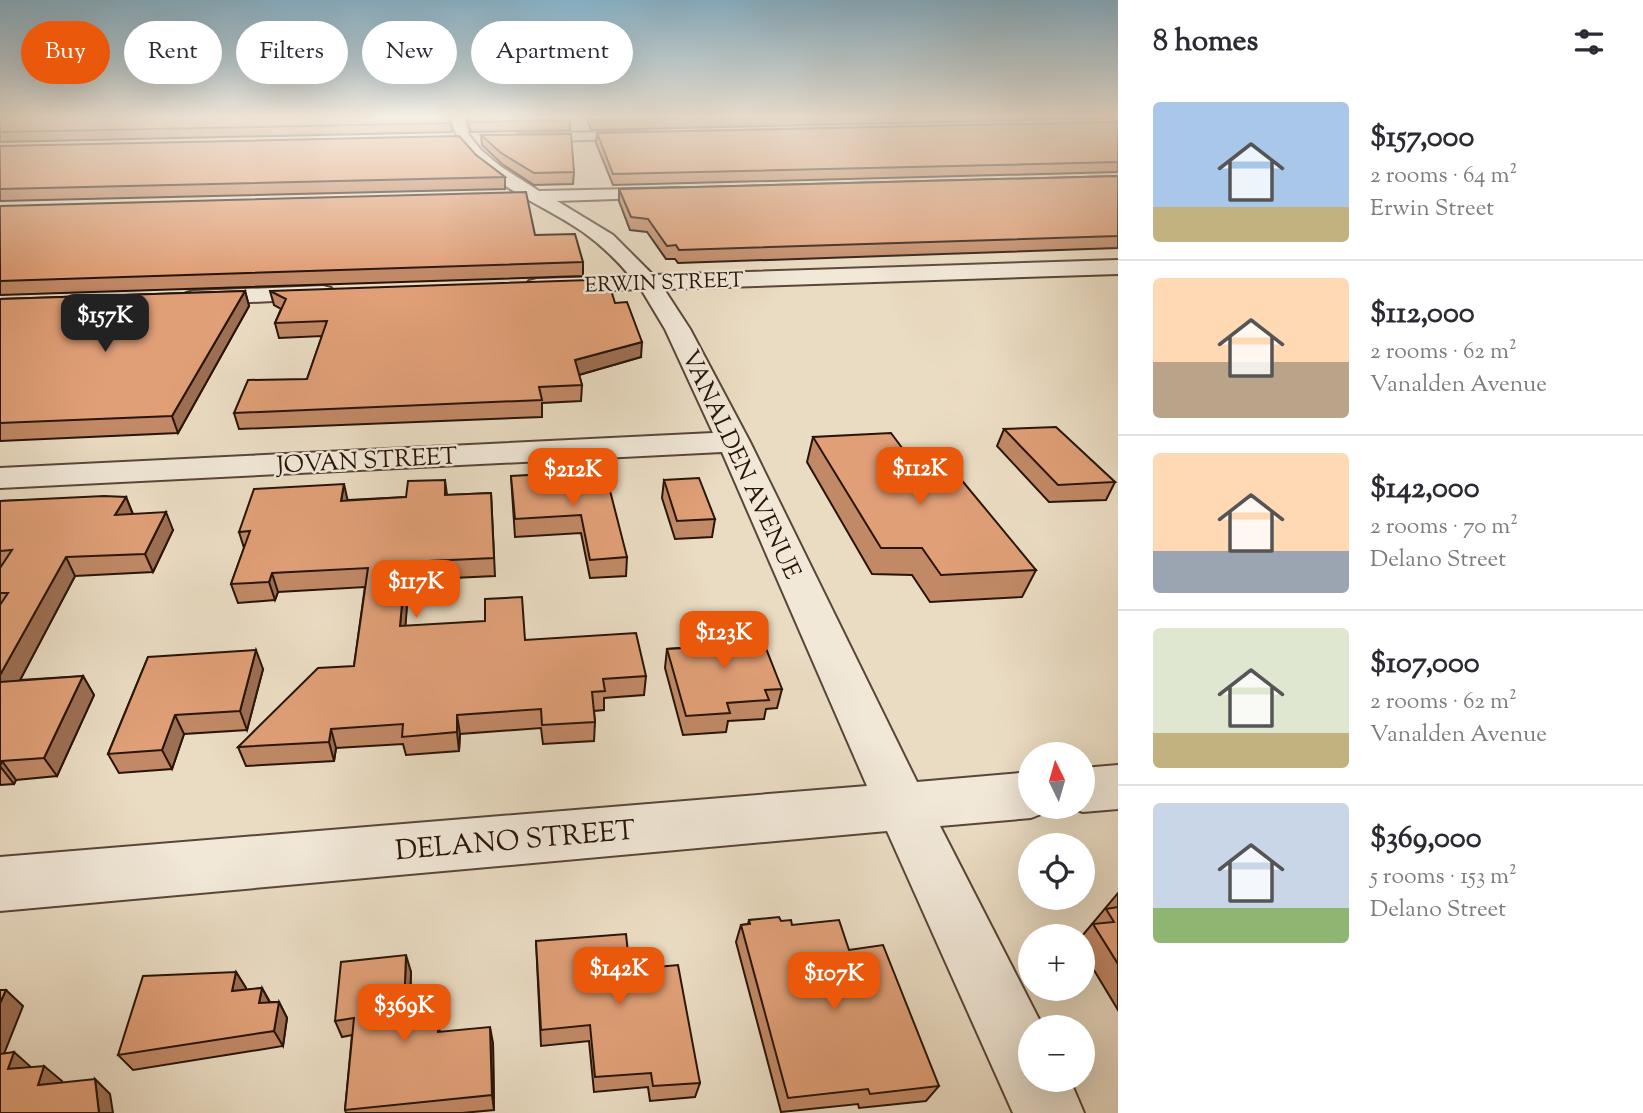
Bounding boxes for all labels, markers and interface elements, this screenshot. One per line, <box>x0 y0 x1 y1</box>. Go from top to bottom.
chip: Buy <box>21 21 110 84</box>
chip: Rent <box>124 21 222 84</box>
chip: Filters <box>236 21 348 84</box>
chip: New <box>362 21 457 84</box>
chip: Apartment <box>471 21 633 84</box>
text: 8 homes <box>1153 21 1258 64</box>
icon: filters <box>1570 23 1608 61</box>
text: $157,000 <box>1370 117 1474 160</box>
icon: home <box>1209 130 1293 214</box>
text: 2 rooms · 64 m² <box>1370 160 1517 193</box>
text: Erwin Street <box>1370 193 1494 226</box>
street label: ERWIN STREET <box>584 266 744 302</box>
text: $112,000 <box>1370 293 1475 336</box>
pin: $157K <box>56 294 154 354</box>
text: $157K <box>77 300 133 333</box>
icon: home <box>1209 306 1293 390</box>
text: 2 rooms · 62 m² <box>1370 336 1517 369</box>
street label: VANALDEN AVENUE <box>672 345 808 585</box>
text: Vanalden Avenue <box>1370 369 1547 402</box>
street label: JOVAN STREET <box>274 440 458 484</box>
pin: $212K <box>524 448 622 508</box>
pin: $112K <box>871 448 969 507</box>
text: $112K <box>892 453 948 486</box>
text: $212K <box>544 454 602 487</box>
text: $142,000 <box>1370 468 1480 511</box>
icon: home <box>1209 481 1293 565</box>
text: 2 rooms · 70 m² <box>1370 511 1518 544</box>
text: Delano Street <box>1370 544 1506 577</box>
pin: $117K <box>367 560 465 620</box>
text: $117K <box>388 566 444 599</box>
pin: $123K <box>675 612 773 671</box>
text: $123K <box>696 617 752 650</box>
text: $107,000 <box>1370 643 1480 686</box>
icon: home <box>1209 656 1293 740</box>
text: 2 rooms · 62 m² <box>1370 686 1517 719</box>
text: Vanalden Avenue <box>1370 719 1547 752</box>
north arrow <box>1018 742 1096 819</box>
map controls <box>1018 742 1095 1092</box>
street label: DELANO STREET <box>394 812 637 872</box>
text: $369,000 <box>1370 818 1482 861</box>
icon: home <box>1209 831 1293 915</box>
button: locate <box>1018 833 1095 910</box>
text: 5 rooms · 153 m² <box>1370 861 1517 894</box>
text: Delano Street <box>1370 894 1506 927</box>
button: + <box>1018 924 1095 1001</box>
pin: $142K <box>570 948 668 1007</box>
text: $142K <box>589 953 649 986</box>
pin: $107K <box>785 953 883 1012</box>
text: $107K <box>804 958 864 991</box>
pin: $369K <box>355 984 453 1044</box>
text: $369K <box>374 990 434 1023</box>
button: − <box>1018 1015 1095 1092</box>

